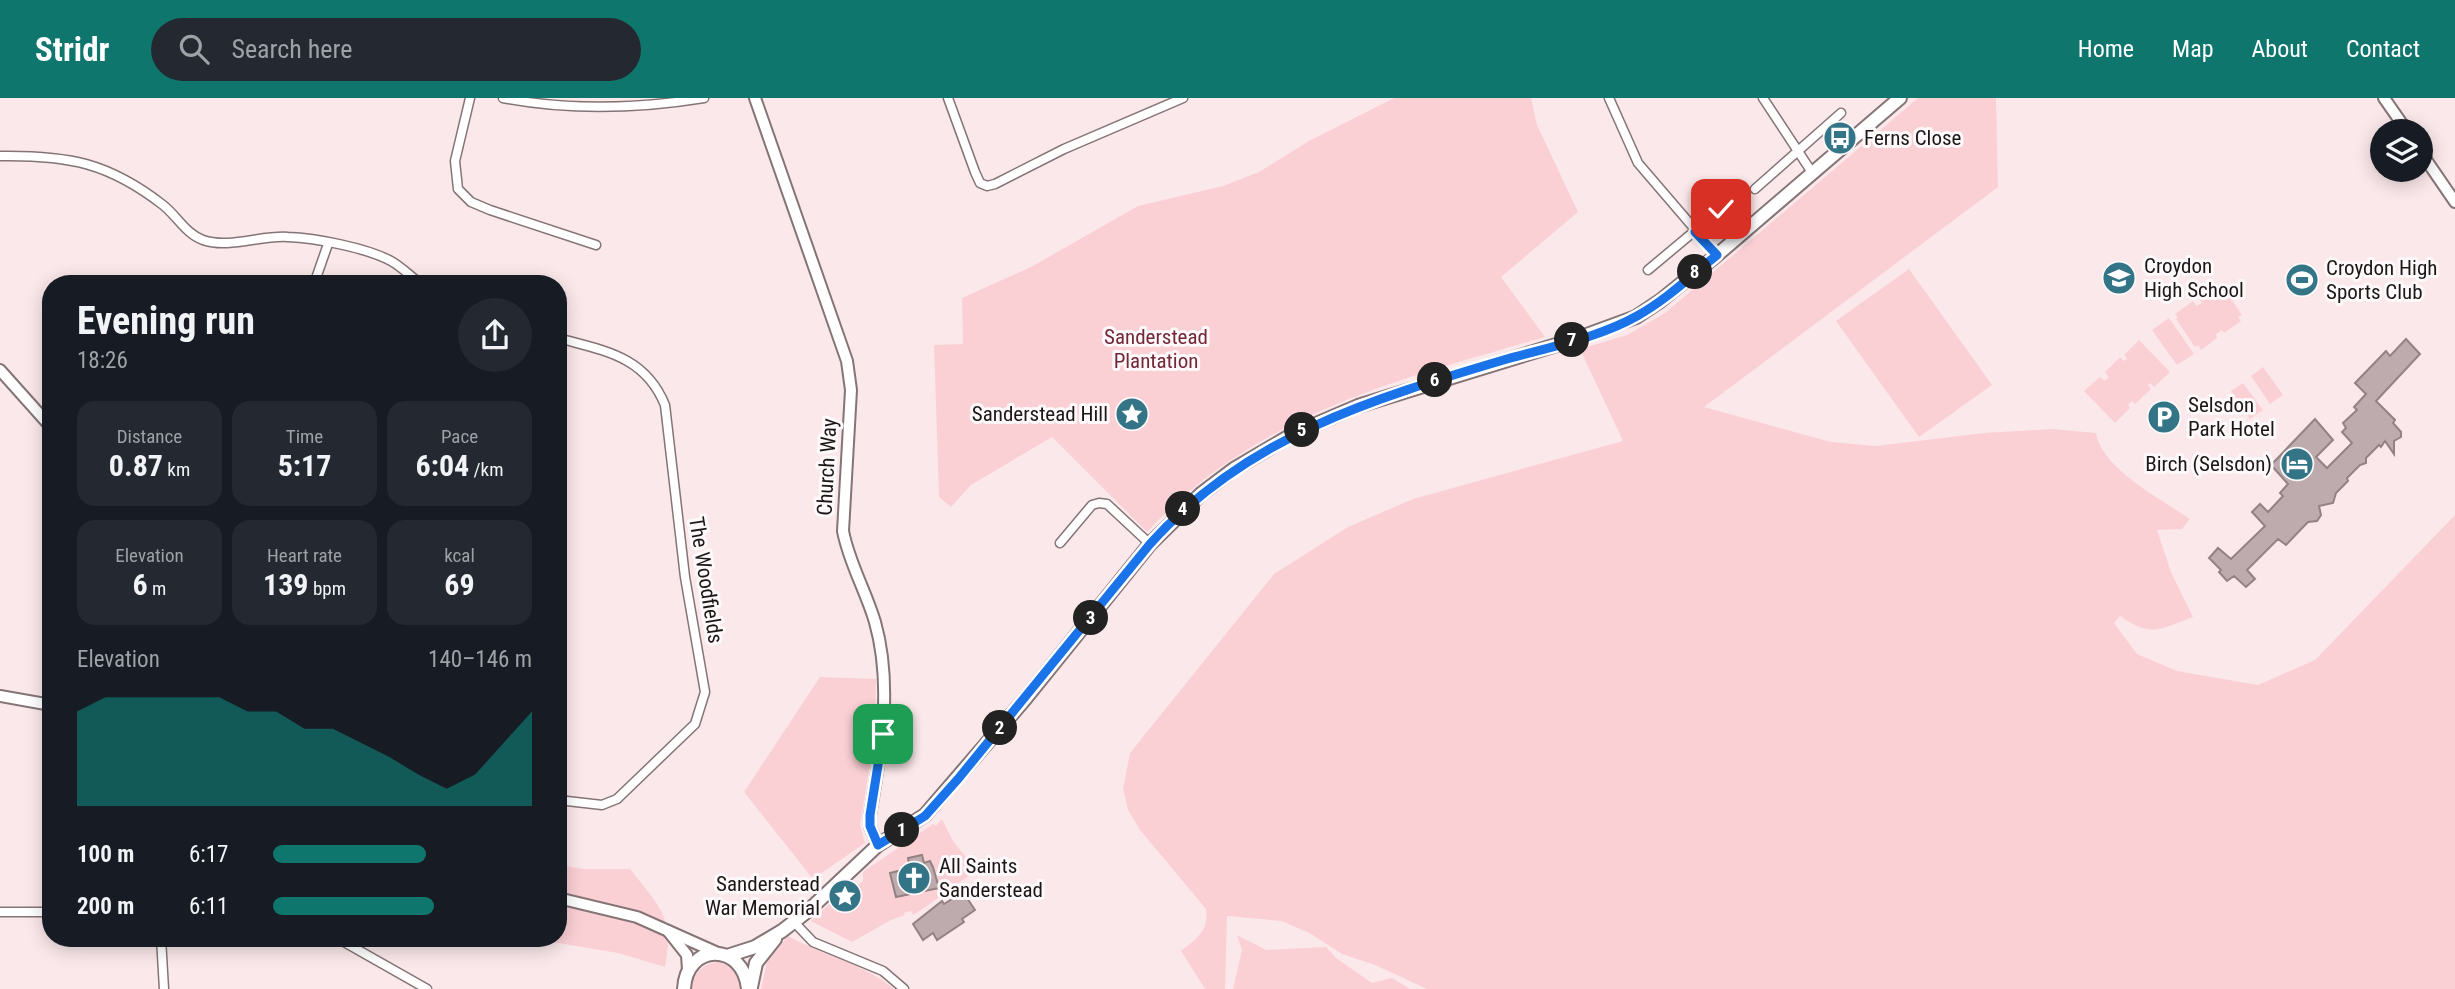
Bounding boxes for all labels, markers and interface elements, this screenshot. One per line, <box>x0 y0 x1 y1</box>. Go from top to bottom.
search box <box>151 18 641 81</box>
text: Stridr <box>35 30 109 69</box>
icon: search <box>175 30 213 68</box>
text: Search here <box>231 34 352 64</box>
text: Home <box>2078 35 2134 63</box>
text: Map <box>2172 35 2214 63</box>
text: About <box>2252 35 2308 63</box>
text: Contact <box>2346 35 2420 63</box>
bus stop icon: Ferns Close <box>1821 119 1859 157</box>
map controls <box>2370 119 2433 182</box>
button: layers <box>2370 119 2433 182</box>
place label: Ferns Close <box>1864 126 1962 150</box>
pin <box>1691 179 1751 239</box>
icon: check <box>1702 190 1740 228</box>
pin: 8 <box>1678 254 1712 290</box>
place label: Croydon High School <box>2144 254 2244 302</box>
place label: Croydon High Sports Club <box>2326 256 2437 304</box>
school or university icon: Croydon High School <box>2100 259 2138 297</box>
text: 8 <box>1690 260 1699 283</box>
sports icon: Croydon High Sports Club <box>2283 261 2321 299</box>
button: share <box>458 298 532 372</box>
text: Evening run <box>77 299 255 343</box>
pin: 7 <box>1554 322 1590 358</box>
park label: Sanderstead Plantation <box>1104 325 1208 373</box>
text: 7 <box>1567 328 1576 351</box>
text: 18:26 <box>77 347 128 374</box>
pin: 6 <box>1418 362 1452 398</box>
text: 6 <box>1430 368 1439 391</box>
place label: Selsdon Park Hotel <box>2188 393 2275 441</box>
place icon: Sanderstead Hill <box>1113 395 1151 433</box>
parking icon: Selsdon Park Hotel <box>2145 398 2183 436</box>
place label: Sanderstead Hill <box>972 402 1108 426</box>
pin: 5 <box>1284 412 1320 448</box>
street label: Church Way <box>812 418 842 516</box>
text: 5 <box>1297 418 1306 441</box>
text: Distance <box>117 425 182 448</box>
text: Time <box>286 425 323 448</box>
text: Pace <box>441 425 478 448</box>
hotel icon: Birch (Selsdon) <box>2278 445 2316 483</box>
text: 0.87 <box>109 448 163 483</box>
text: 5:17 <box>278 448 331 483</box>
text: 6:04 <box>416 448 469 483</box>
place label: Birch (Selsdon) <box>2145 452 2272 476</box>
text: km <box>163 458 190 481</box>
text: /km <box>469 458 503 481</box>
pin: 4 <box>1166 492 1200 526</box>
text: 4 <box>1178 497 1187 520</box>
street label: The Woodfields <box>684 515 728 645</box>
text: Elevation <box>115 544 184 567</box>
text: Heart rate <box>267 544 342 567</box>
text: kcal <box>444 544 475 567</box>
text: 6 <box>133 567 148 602</box>
text: 139 <box>263 567 309 602</box>
text: 69 <box>444 567 475 602</box>
text: m <box>148 577 166 600</box>
text: bpm <box>309 577 346 600</box>
pin: 3 <box>1074 601 1108 636</box>
text: 3 <box>1086 606 1095 629</box>
text: Elevation <box>77 646 160 673</box>
text: 140–146 m <box>428 646 532 673</box>
pin <box>853 704 913 764</box>
pin: 2 <box>982 710 1018 746</box>
icon: arrive <box>864 715 902 753</box>
text: 2 <box>995 716 1004 739</box>
pin: 1 <box>884 812 920 848</box>
text: 1 <box>897 818 906 841</box>
text: 100 m <box>77 841 134 868</box>
text: 6:17 <box>189 841 228 868</box>
place label: All Saints Sanderstead <box>939 854 1043 902</box>
church icon: All Saints Sanderstead <box>895 859 933 897</box>
place label: Sanderstead War Memorial <box>705 872 820 920</box>
place icon: Sanderstead War Memorial <box>826 877 864 915</box>
text: 200 m <box>77 893 134 920</box>
text: 6:11 <box>189 893 228 920</box>

